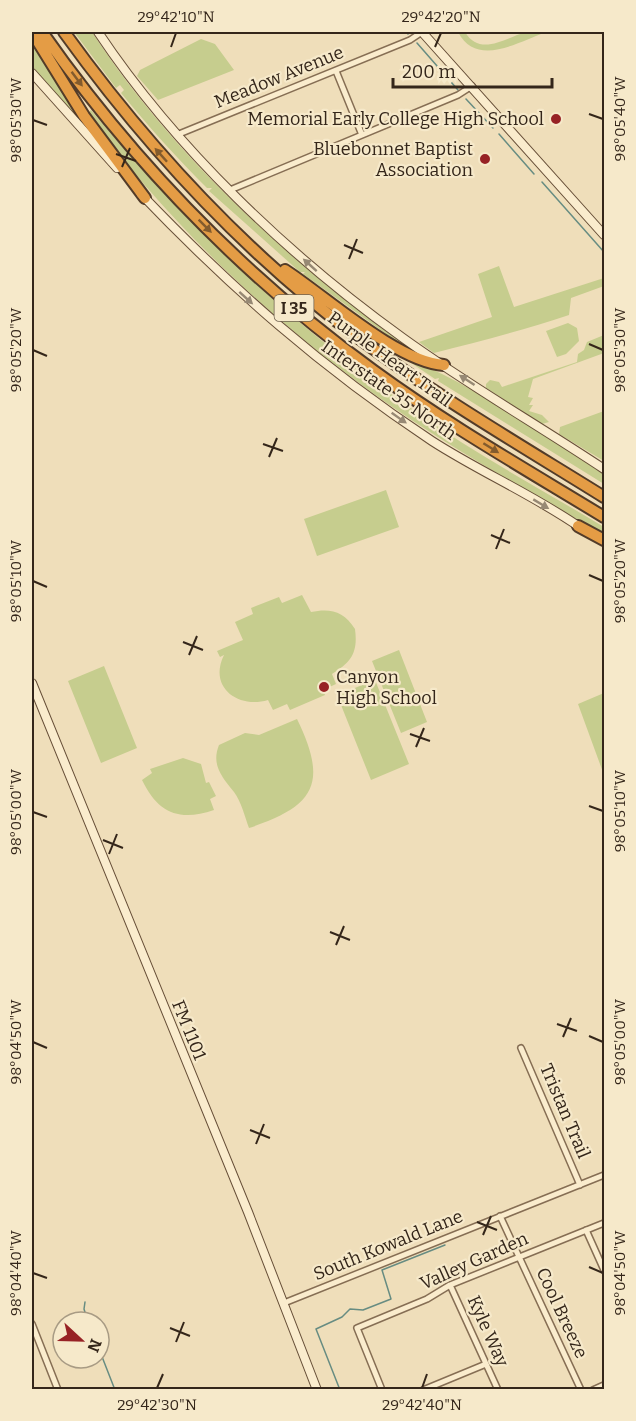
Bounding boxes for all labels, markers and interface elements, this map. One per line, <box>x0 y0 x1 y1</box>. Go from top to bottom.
text: 29°42'10"N <box>137 8 215 26</box>
text: 29°42'20"N <box>401 8 481 26</box>
street label: Meadow Avenue <box>211 41 347 113</box>
scale bar <box>393 51 552 89</box>
text: 200 m <box>402 61 456 83</box>
one-way arrow <box>70 71 82 86</box>
text: 98°05'40"W <box>611 76 629 162</box>
text: 98°05'30"W <box>7 77 25 162</box>
place label: Memorial Early College High School <box>247 108 544 130</box>
marker: Memorial Early College High School <box>549 112 563 126</box>
place label: Bluebonnet Baptist Association <box>313 138 474 181</box>
one-way arrow <box>154 147 168 162</box>
marker: Bluebonnet Baptist Association <box>478 152 492 166</box>
one-way arrow <box>197 218 211 232</box>
one-way arrow <box>303 259 318 272</box>
one-way arrow <box>238 291 253 305</box>
road number: I 35 <box>274 295 314 321</box>
street label: Purple Heart Trail <box>324 306 456 412</box>
text: 98°05'20"W <box>7 307 25 392</box>
text: 98°05'30"W <box>611 307 629 392</box>
street label: Interstate 35 North <box>317 335 461 445</box>
one-way arrow <box>459 375 475 386</box>
one-way arrow <box>391 412 407 424</box>
one-way arrow <box>483 442 499 453</box>
one-way arrow <box>533 498 549 509</box>
text: 98°05'20"W <box>611 538 629 623</box>
text: 98°05'10"W <box>7 539 25 622</box>
place label: Canyon High School <box>336 666 437 709</box>
marker: Canyon High School <box>317 680 331 694</box>
text: 98°05'00"W <box>7 768 25 855</box>
text: 98°05'10"W <box>611 769 629 852</box>
street label: FM 1101 <box>167 997 211 1064</box>
text: 98°05'00"W <box>611 998 629 1085</box>
text: 98°04'50"W <box>7 999 25 1085</box>
street label: Tristan Trail <box>535 1060 595 1162</box>
street label: South Kowald Lane <box>310 1205 466 1285</box>
street label: Valley Garden <box>416 1227 532 1295</box>
text: 98°04'40"W <box>7 1229 25 1316</box>
text: 98°04'50"W <box>611 1230 629 1316</box>
street label: Cool Breeze <box>531 1264 593 1362</box>
street label: Kyle Way <box>463 1292 514 1370</box>
north arrow <box>51 1310 111 1370</box>
text: N <box>83 1336 106 1355</box>
text: 29°42'30"N <box>117 1396 197 1414</box>
text: 29°42'40"N <box>382 1396 462 1414</box>

